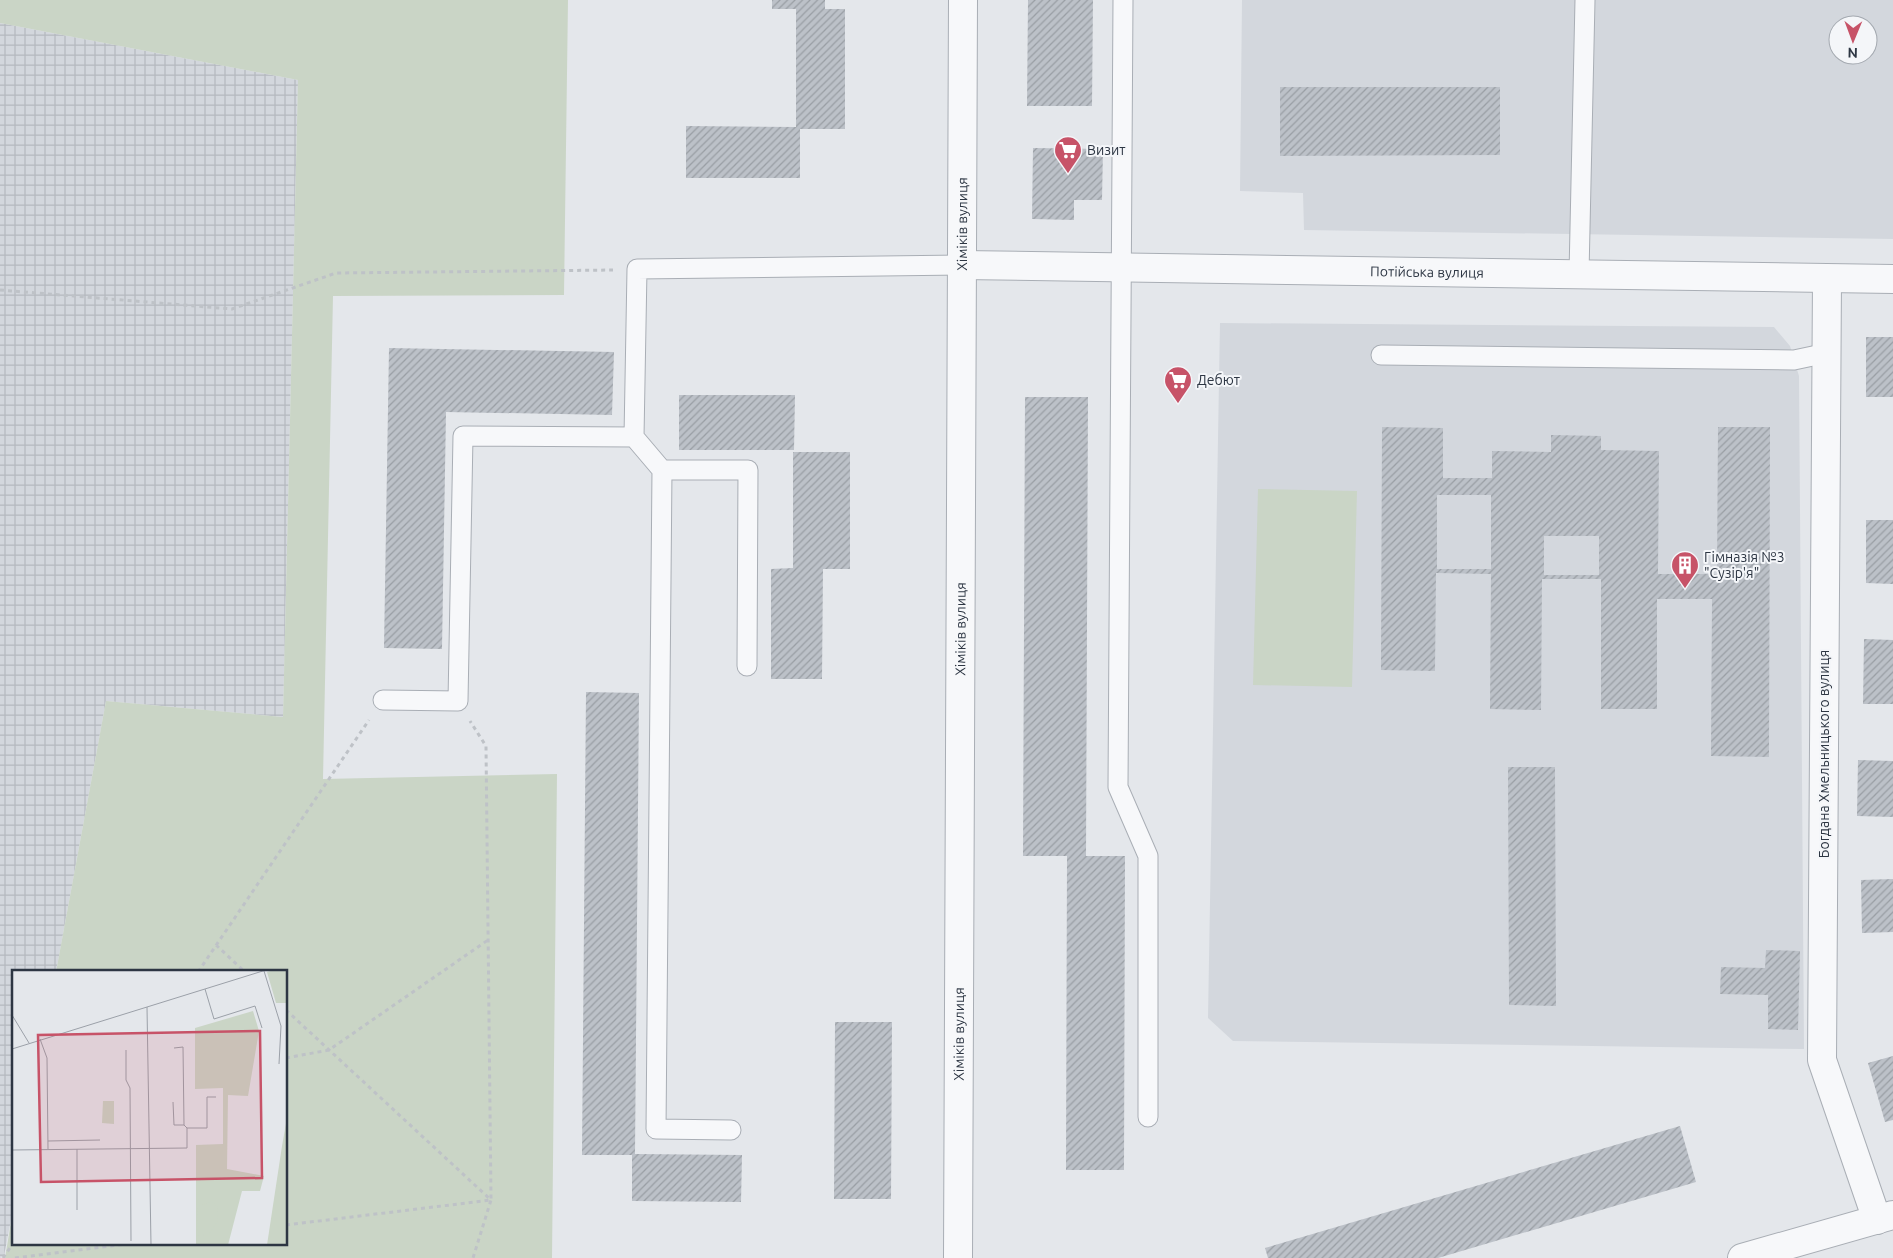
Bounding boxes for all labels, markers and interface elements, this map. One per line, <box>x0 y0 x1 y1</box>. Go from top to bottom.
north arrow <box>1828 15 1878 65</box>
text: N <box>1847 45 1858 61</box>
supermarket icon: Визит <box>1053 135 1083 174</box>
place label: Визит <box>1087 142 1125 158</box>
street label: Хіміків вулиця <box>954 177 970 271</box>
street label: Потійська вулиця <box>1370 263 1484 281</box>
supermarket icon: Дебют <box>1163 365 1193 404</box>
place label: Дебют <box>1197 372 1240 388</box>
place label: Гімназія №3 "Сузір'я" <box>1704 549 1785 581</box>
building icon: Гімназія №3 "Сузір'я" <box>1670 550 1700 589</box>
street label: Хіміків вулиця <box>952 582 969 676</box>
street label: Богдана Хмельницького вулиця <box>1816 650 1832 858</box>
inset map <box>12 970 288 1246</box>
street label: Хіміків вулиця <box>951 987 967 1081</box>

